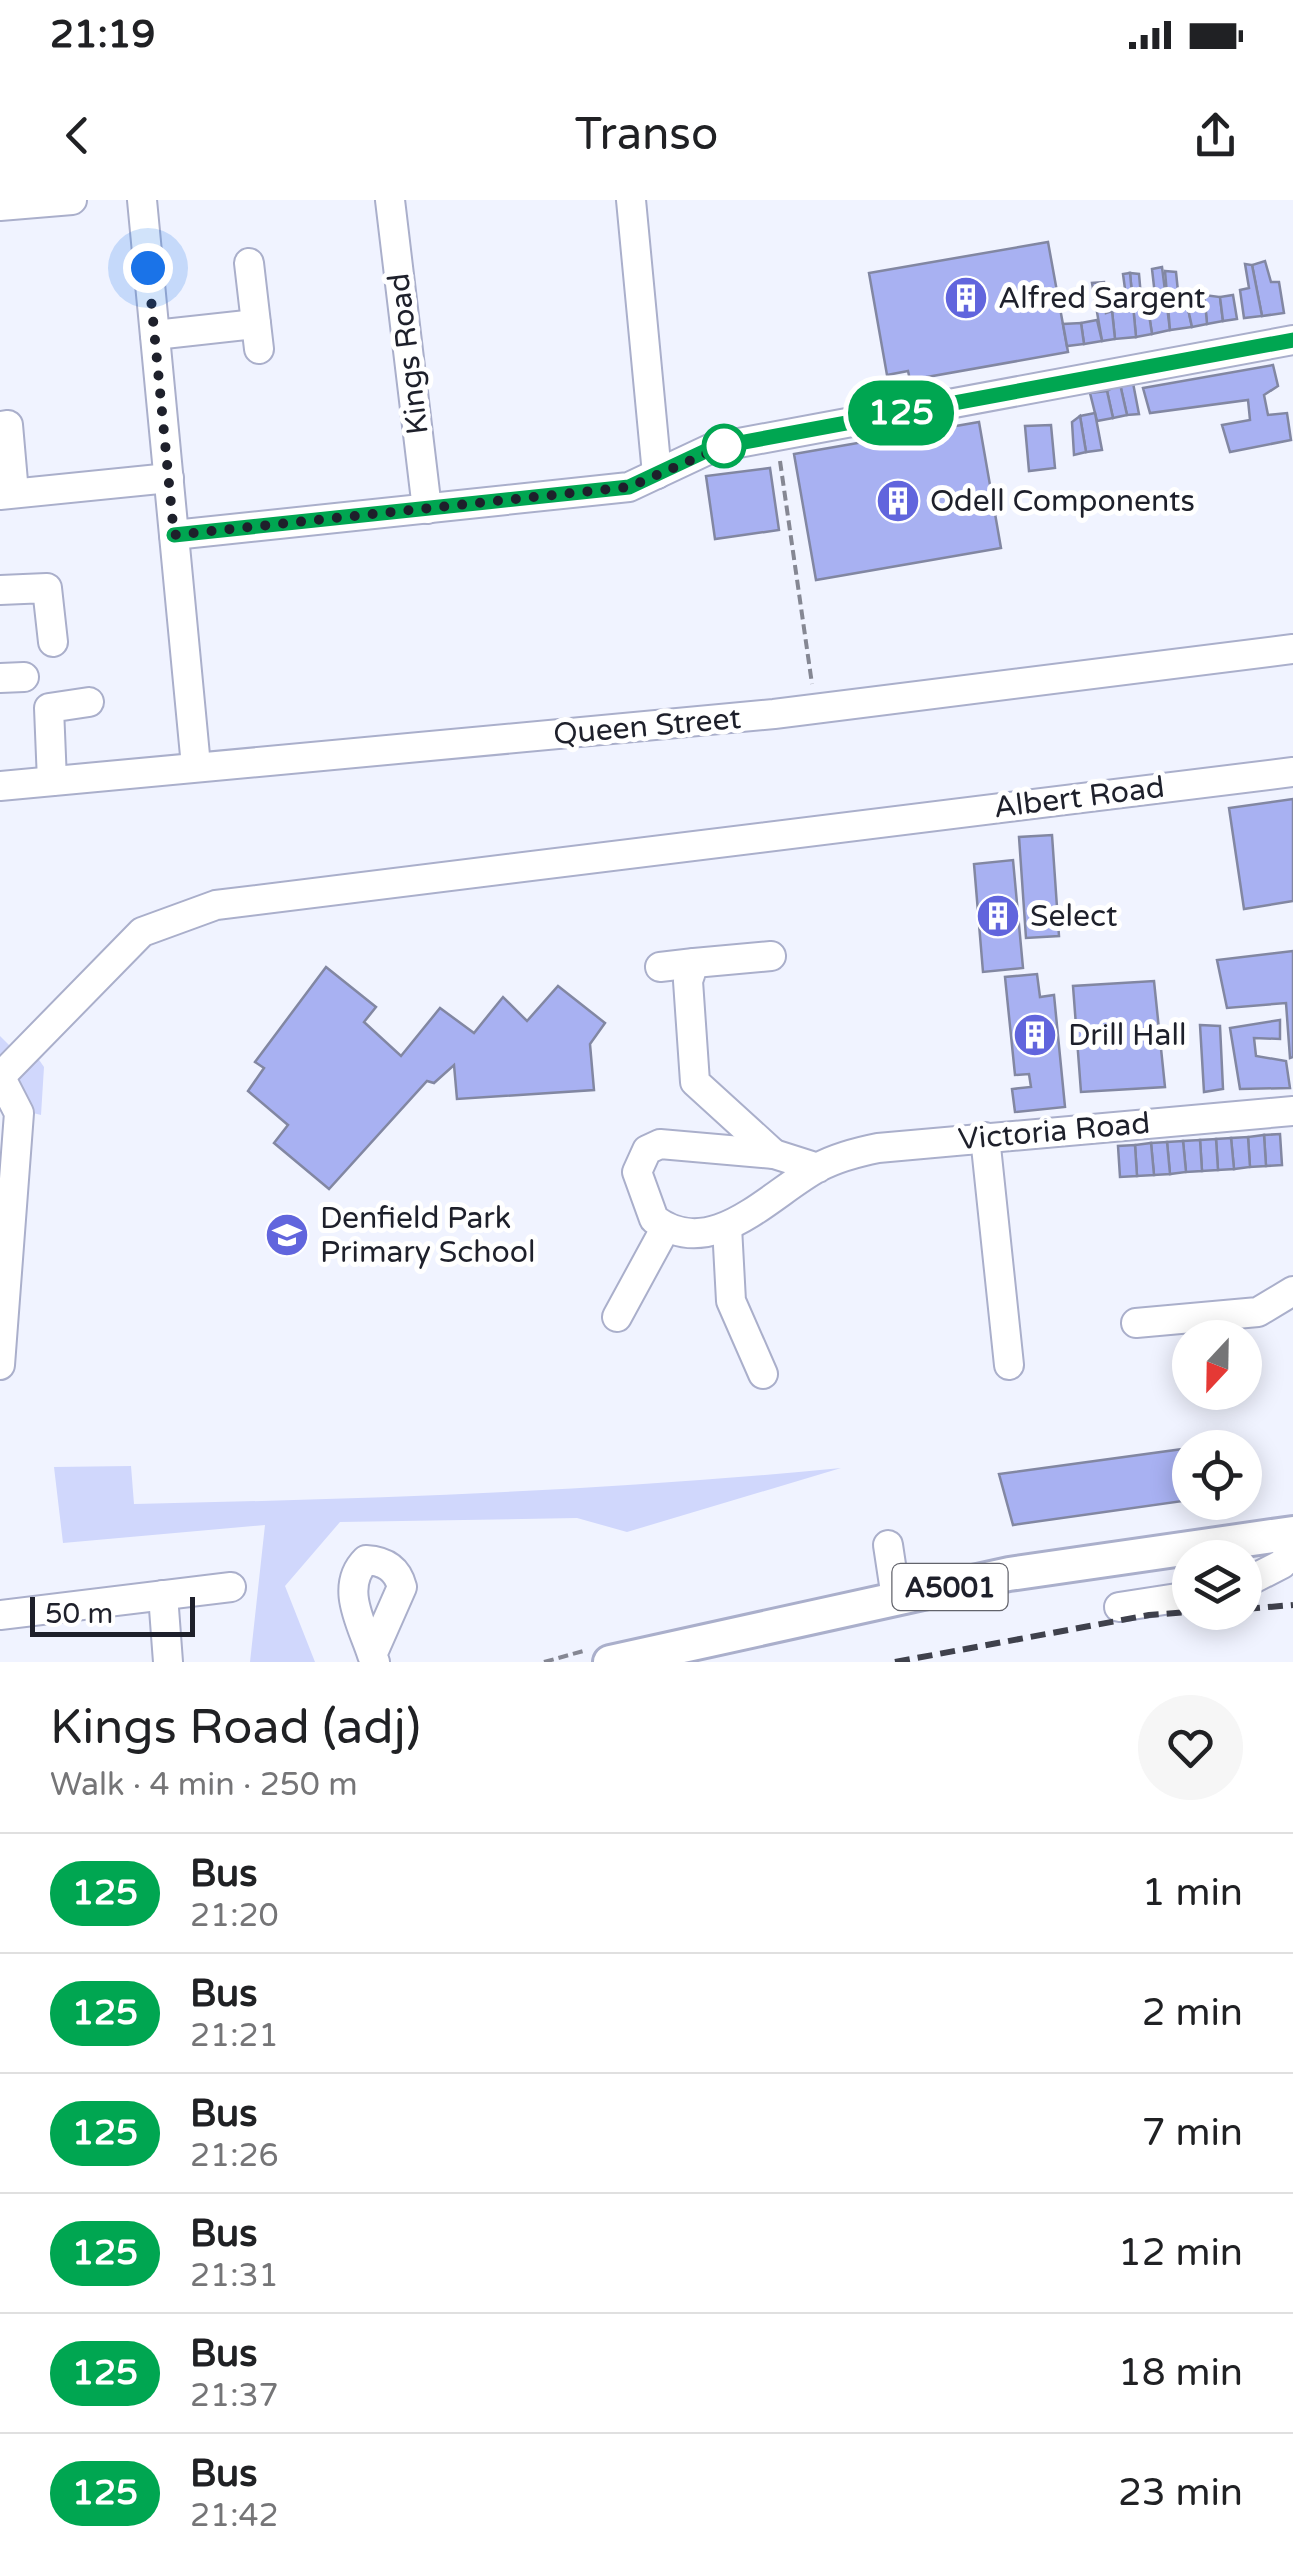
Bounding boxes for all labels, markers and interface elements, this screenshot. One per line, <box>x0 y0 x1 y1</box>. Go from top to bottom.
text: 21:19 <box>50 12 155 58</box>
icon: back <box>50 108 105 163</box>
text: Transo <box>575 108 718 162</box>
icon: share <box>1188 108 1243 163</box>
your location <box>123 243 173 293</box>
street label: Kings Road <box>380 271 437 437</box>
building icon: Alfred Sargent <box>943 275 989 321</box>
place label: Alfred Sargent <box>998 280 1206 317</box>
line badge: 125 <box>844 380 958 446</box>
text: 125 <box>868 392 934 434</box>
unlabelled marker <box>703 425 745 467</box>
building icon: Odell Components <box>875 478 921 524</box>
place label: Odell Components <box>930 483 1195 520</box>
street label: Queen Street <box>552 700 742 753</box>
street label: Albert Road <box>992 769 1167 826</box>
building icon: Select <box>975 893 1021 939</box>
place label: Select <box>1030 898 1117 935</box>
building icon: Drill Hall <box>1012 1012 1058 1058</box>
place label: Drill Hall <box>1068 1017 1186 1054</box>
street label: Victoria Road <box>957 1105 1152 1158</box>
place label: Denfield Park Primary School <box>320 1200 535 1271</box>
school or university icon: Denfield Park Primary School <box>264 1212 310 1258</box>
north arrow <box>1172 1320 1262 1410</box>
map controls <box>1172 1320 1262 1630</box>
button: locate <box>1172 1430 1262 1520</box>
button: layers <box>1172 1540 1262 1630</box>
road number: A5001 <box>892 1564 1008 1610</box>
scale bar <box>30 1592 195 1636</box>
text: 50 m <box>45 1597 113 1631</box>
button: heart <box>1138 1695 1243 1800</box>
text: Kings Road (adj) <box>50 1699 421 1757</box>
text: Walk · 4 min · 250 m <box>50 1766 358 1804</box>
text: Bus <box>190 1851 257 1897</box>
text: 1 min <box>1142 1870 1243 1916</box>
text: 125 <box>72 1872 138 1914</box>
text: 21:20 <box>190 1897 279 1935</box>
text: Bus <box>190 1971 257 2017</box>
text: 2 min <box>1142 1990 1243 2036</box>
text: 125 <box>72 1992 138 2034</box>
text: 21:21 <box>190 2017 279 2055</box>
text: Bus <box>190 2091 257 2137</box>
text: 7 min <box>1142 2110 1243 2156</box>
text: 125 <box>72 2112 138 2154</box>
text: 21:26 <box>190 2137 279 2175</box>
text: Bus <box>190 2211 257 2257</box>
text: 12 min <box>1118 2230 1243 2276</box>
text: 125 <box>72 2232 138 2274</box>
text: 21:31 <box>190 2257 279 2295</box>
text: Bus <box>190 2331 257 2377</box>
text: 18 min <box>1118 2350 1243 2396</box>
text: 125 <box>72 2352 138 2394</box>
text: 21:37 <box>190 2377 279 2415</box>
text: Bus <box>190 2451 257 2497</box>
text: 23 min <box>1118 2470 1243 2516</box>
text: 125 <box>72 2472 138 2514</box>
text: 21:42 <box>190 2497 279 2535</box>

